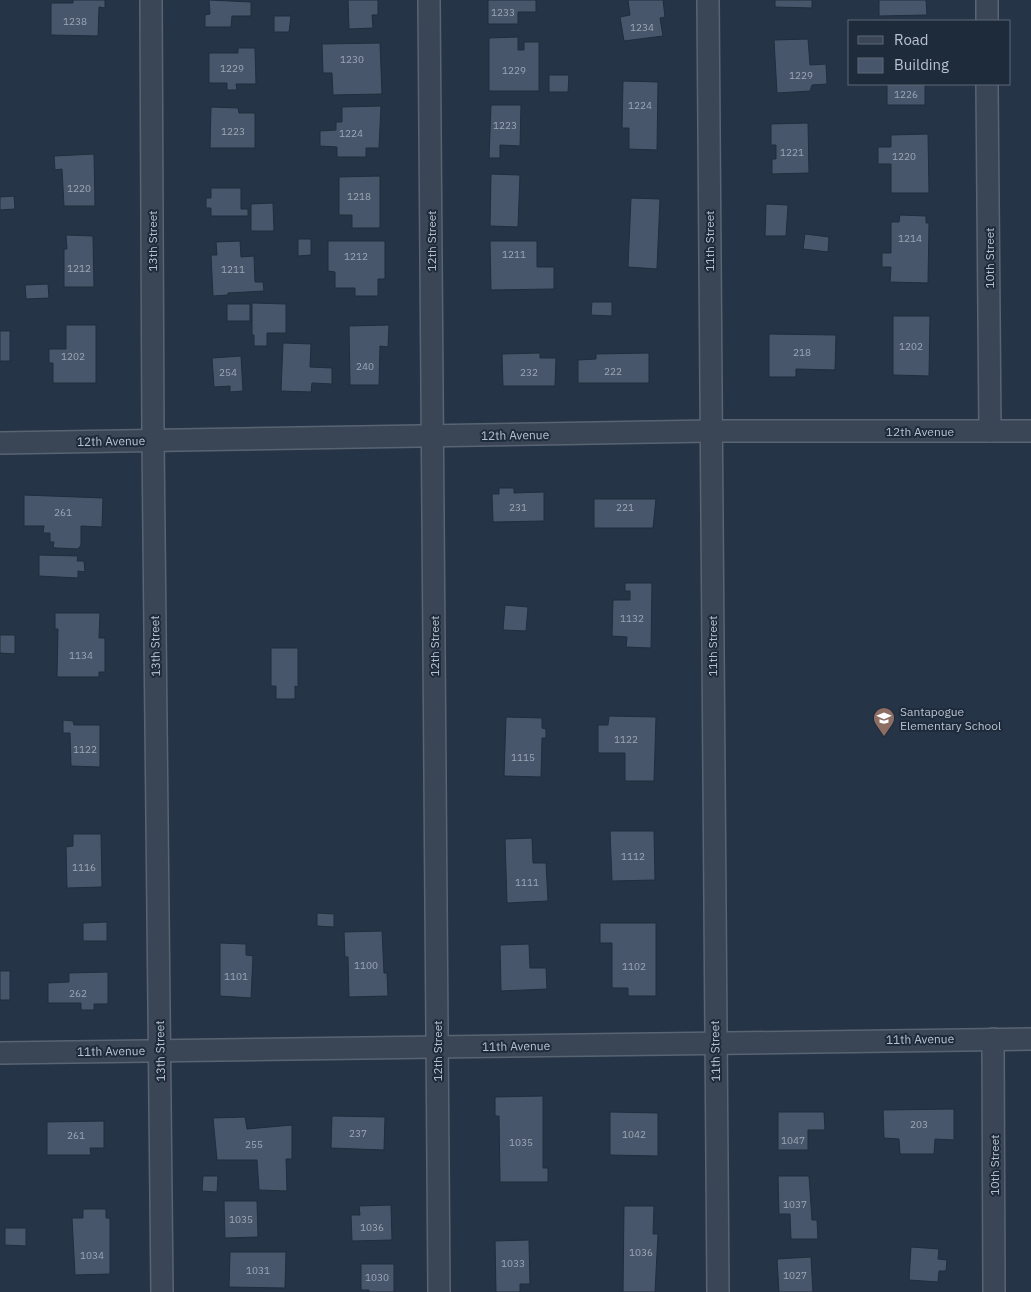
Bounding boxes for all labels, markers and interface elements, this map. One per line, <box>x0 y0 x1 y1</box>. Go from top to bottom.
house number: 1233 <box>491 6 515 19</box>
house number: 1238 <box>63 15 87 28</box>
legend <box>848 20 1011 85</box>
house number: 1234 <box>630 21 654 34</box>
text: Road <box>894 30 929 49</box>
house number: 1230 <box>340 53 364 66</box>
text: Building <box>894 55 949 74</box>
house number: 1229 <box>220 62 244 75</box>
house number: 1229 <box>502 64 526 77</box>
house number: 1229 <box>789 69 813 82</box>
house number: 1226 <box>894 88 918 101</box>
house number: 1224 <box>628 99 652 112</box>
house number: 1223 <box>493 119 517 132</box>
house number: 1223 <box>221 125 245 138</box>
house number: 1224 <box>339 127 363 140</box>
house number: 1221 <box>780 146 804 159</box>
house number: 1220 <box>892 150 916 163</box>
house number: 1220 <box>67 182 91 195</box>
house number: 1218 <box>347 190 371 203</box>
street label: 13th Street <box>145 210 160 272</box>
street label: 12th Street <box>424 210 439 272</box>
street label: 11th Street <box>702 210 717 272</box>
street label: 10th Street <box>982 227 997 289</box>
house number: 1214 <box>898 232 922 245</box>
house number: 1211 <box>502 248 526 261</box>
house number: 1212 <box>344 250 368 263</box>
house number: 1212 <box>67 262 91 275</box>
house number: 1211 <box>221 263 245 276</box>
house number: 1202 <box>899 340 923 353</box>
house number: 218 <box>793 346 811 359</box>
house number: 1202 <box>61 350 85 363</box>
house number: 240 <box>356 360 374 373</box>
house number: 222 <box>604 365 622 378</box>
house number: 254 <box>219 366 237 379</box>
house number: 232 <box>520 366 538 379</box>
street label: 12th Avenue <box>886 424 955 439</box>
street label: 12th Avenue <box>481 427 550 443</box>
street label: 12th Avenue <box>77 433 146 449</box>
house number: 231 <box>509 501 527 514</box>
house number: 221 <box>616 501 634 514</box>
house number: 261 <box>54 506 72 519</box>
house number: 1132 <box>620 612 644 625</box>
street label: 13th Street <box>147 615 163 677</box>
street label: 12th Street <box>427 615 442 677</box>
street label: 11th Street <box>705 615 720 677</box>
house number: 1134 <box>69 649 93 662</box>
place label: Santapogue Elementary School <box>900 704 1001 733</box>
school or university icon: Santapogue Elementary School <box>872 706 896 737</box>
house number: 1122 <box>614 733 638 746</box>
house number: 1122 <box>73 743 97 756</box>
house number: 1115 <box>511 751 535 764</box>
house number: 1112 <box>621 850 645 863</box>
house number: 1116 <box>72 861 96 874</box>
house number: 1111 <box>515 876 539 889</box>
house number: 1100 <box>354 959 378 972</box>
house number: 1102 <box>622 960 646 973</box>
house number: 1101 <box>224 970 248 983</box>
house number: 262 <box>69 987 87 1000</box>
street label: 13th Street <box>152 1020 168 1082</box>
street label: 12th Street <box>430 1020 445 1082</box>
street label: 11th Street <box>707 1020 723 1082</box>
street label: 11th Avenue <box>886 1031 955 1047</box>
street label: 11th Avenue <box>482 1038 551 1054</box>
street label: 11th Avenue <box>77 1043 146 1059</box>
house number: 203 <box>910 1118 928 1131</box>
house number: 237 <box>349 1127 367 1140</box>
house number: 1042 <box>622 1128 646 1141</box>
house number: 261 <box>67 1129 85 1142</box>
house number: 1047 <box>781 1134 805 1147</box>
street label: 10th Street <box>987 1134 1002 1196</box>
house number: 1035 <box>509 1136 533 1149</box>
house number: 255 <box>245 1138 263 1151</box>
house number: 1037 <box>783 1198 807 1211</box>
house number: 1035 <box>229 1213 253 1226</box>
house number: 1036 <box>360 1221 384 1234</box>
house number: 1036 <box>629 1246 653 1259</box>
house number: 1034 <box>80 1249 104 1262</box>
house number: 1033 <box>501 1257 525 1270</box>
house number: 1031 <box>246 1264 270 1277</box>
house number: 1027 <box>783 1269 807 1282</box>
house number: 1030 <box>365 1271 389 1284</box>

